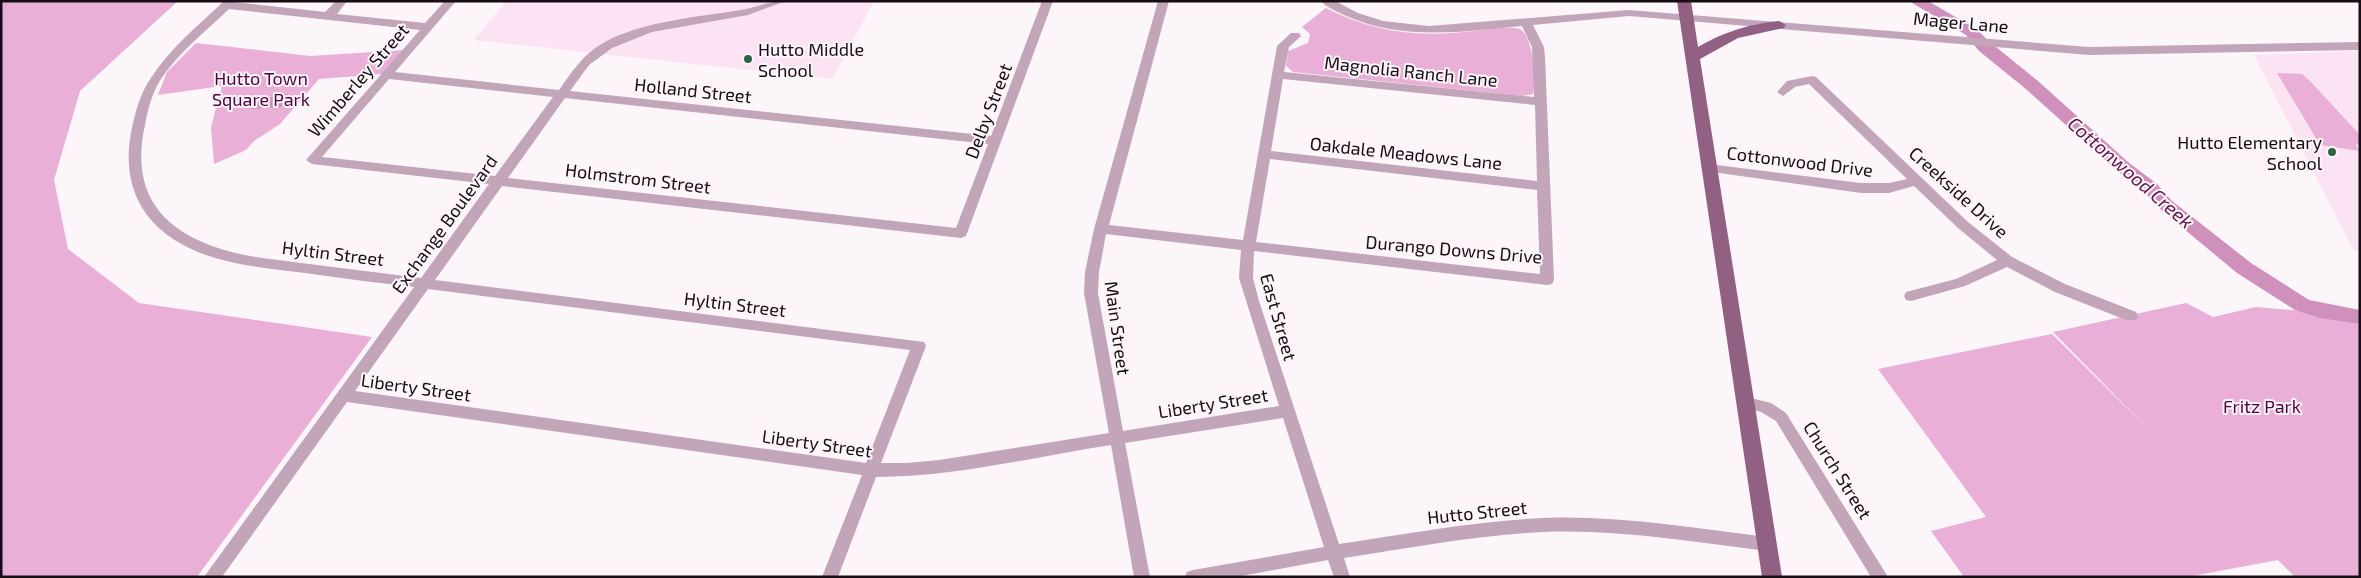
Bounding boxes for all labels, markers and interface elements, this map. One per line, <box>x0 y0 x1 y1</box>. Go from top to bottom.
street label: Mager Lane <box>1913 7 2009 37</box>
street label: Wimberley Street <box>303 19 413 141</box>
place label: Hutto Middle School <box>758 38 864 81</box>
street label: Magnolia Ranch Lane <box>1323 51 1499 91</box>
marker: Hutto Middle School <box>742 53 754 65</box>
street label: Delby Street <box>960 60 1016 162</box>
park label: Hutto Town Square Park <box>212 67 310 110</box>
street label: Holland Street <box>633 73 753 107</box>
water label: Cottonwood Creek <box>2064 111 2198 233</box>
place label: Hutto Elementary School <box>2177 131 2323 174</box>
street label: Oakdale Meadows Lane <box>1309 132 1503 174</box>
street label: Cottonwood Drive <box>1726 141 1874 181</box>
street label: Creekside Drive <box>1905 142 2013 242</box>
marker: Hutto Elementary School <box>2326 146 2338 158</box>
street label: Exchange Boulevard <box>386 150 502 298</box>
street label: Holmstrom Street <box>564 158 712 198</box>
street label: Durango Downs Drive <box>1365 230 1543 268</box>
street label: Hyltin Street <box>281 236 385 270</box>
street label: East Street <box>1256 271 1302 363</box>
street label: Main Street <box>1101 280 1135 377</box>
street label: Hyltin Street <box>683 287 787 321</box>
street label: Liberty Street <box>360 368 473 406</box>
street label: Liberty Street <box>1157 383 1270 423</box>
park label: Fritz Park <box>2223 395 2301 417</box>
street label: Church Street <box>1799 417 1877 523</box>
street label: Liberty Street <box>761 424 874 462</box>
street label: Hutto Street <box>1426 496 1528 528</box>

